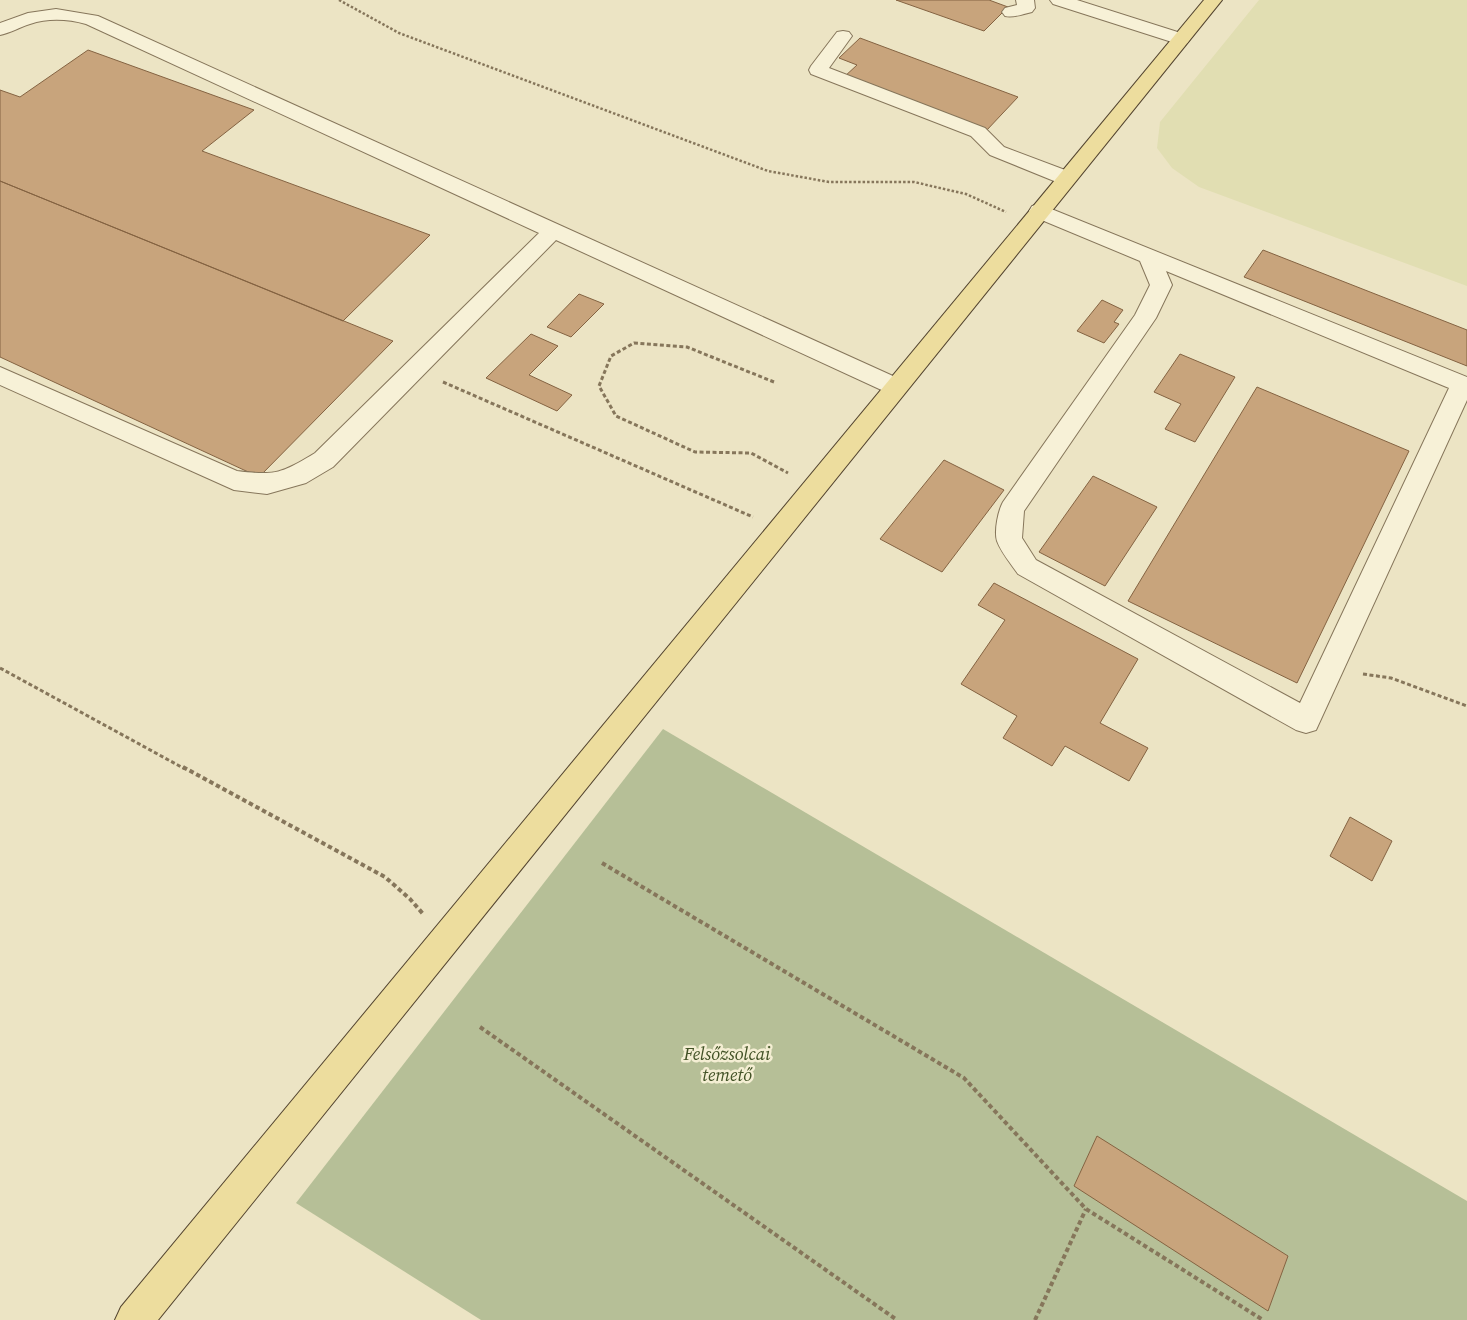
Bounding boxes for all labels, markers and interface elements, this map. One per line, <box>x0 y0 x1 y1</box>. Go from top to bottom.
park label: Felsőzsolcai temető <box>682 1041 771 1087</box>

